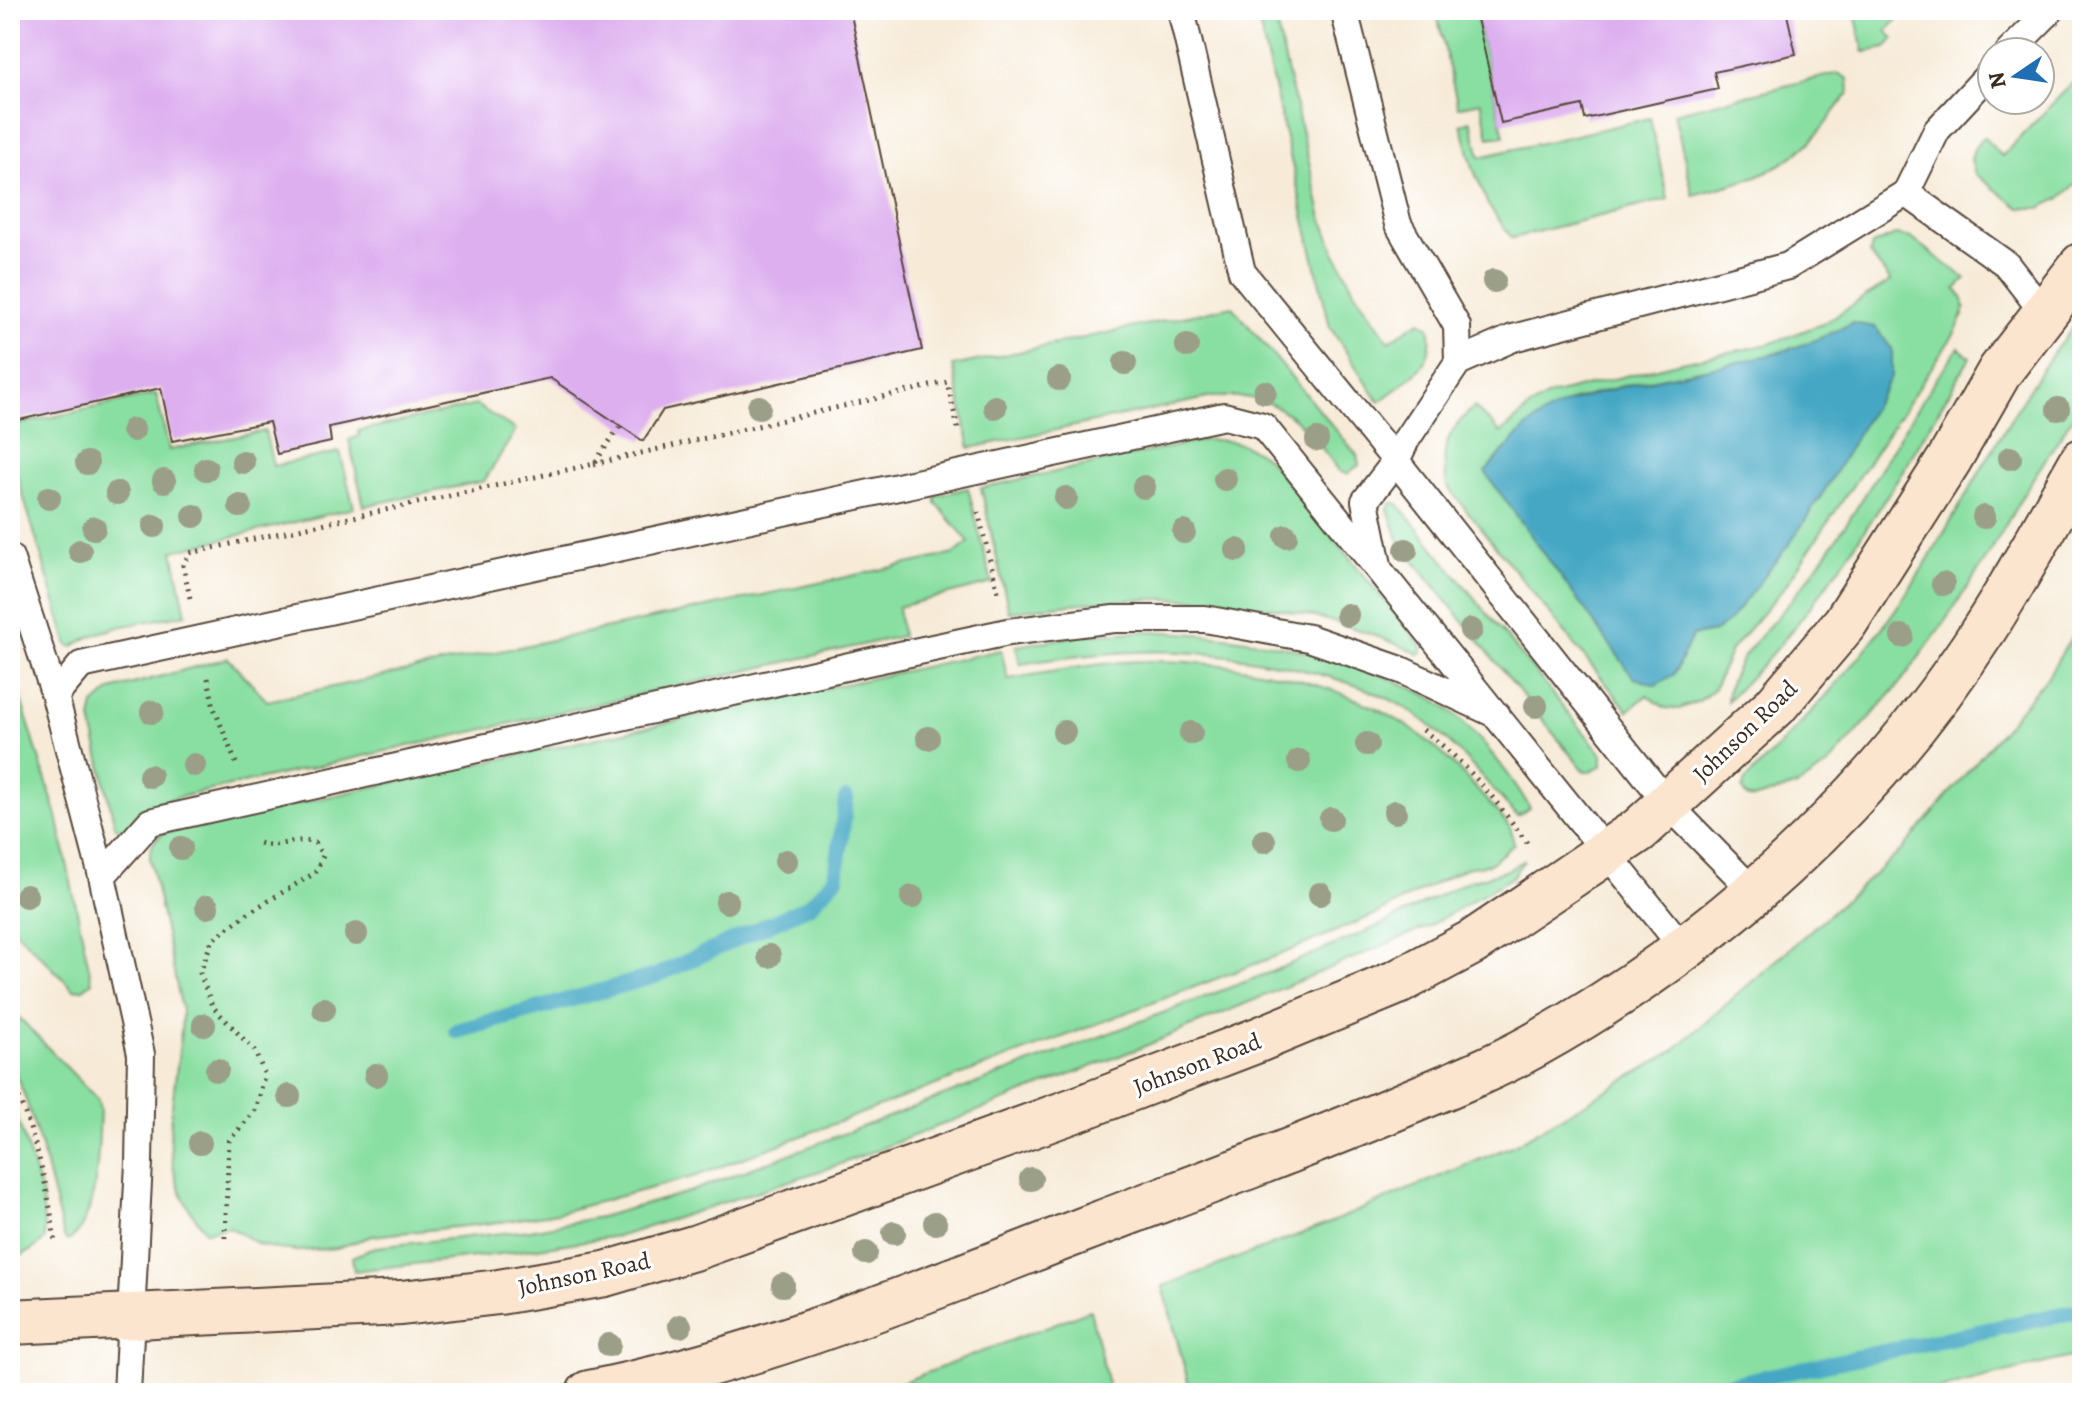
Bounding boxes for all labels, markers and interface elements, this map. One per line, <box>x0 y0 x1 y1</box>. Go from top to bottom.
north arrow <box>1976 36 2056 116</box>
text: N <box>1981 69 2014 91</box>
street label: Johnson Road <box>1686 673 1804 789</box>
street label: Johnson Road <box>1129 1025 1266 1103</box>
street label: Johnson Road <box>515 1244 653 1304</box>

